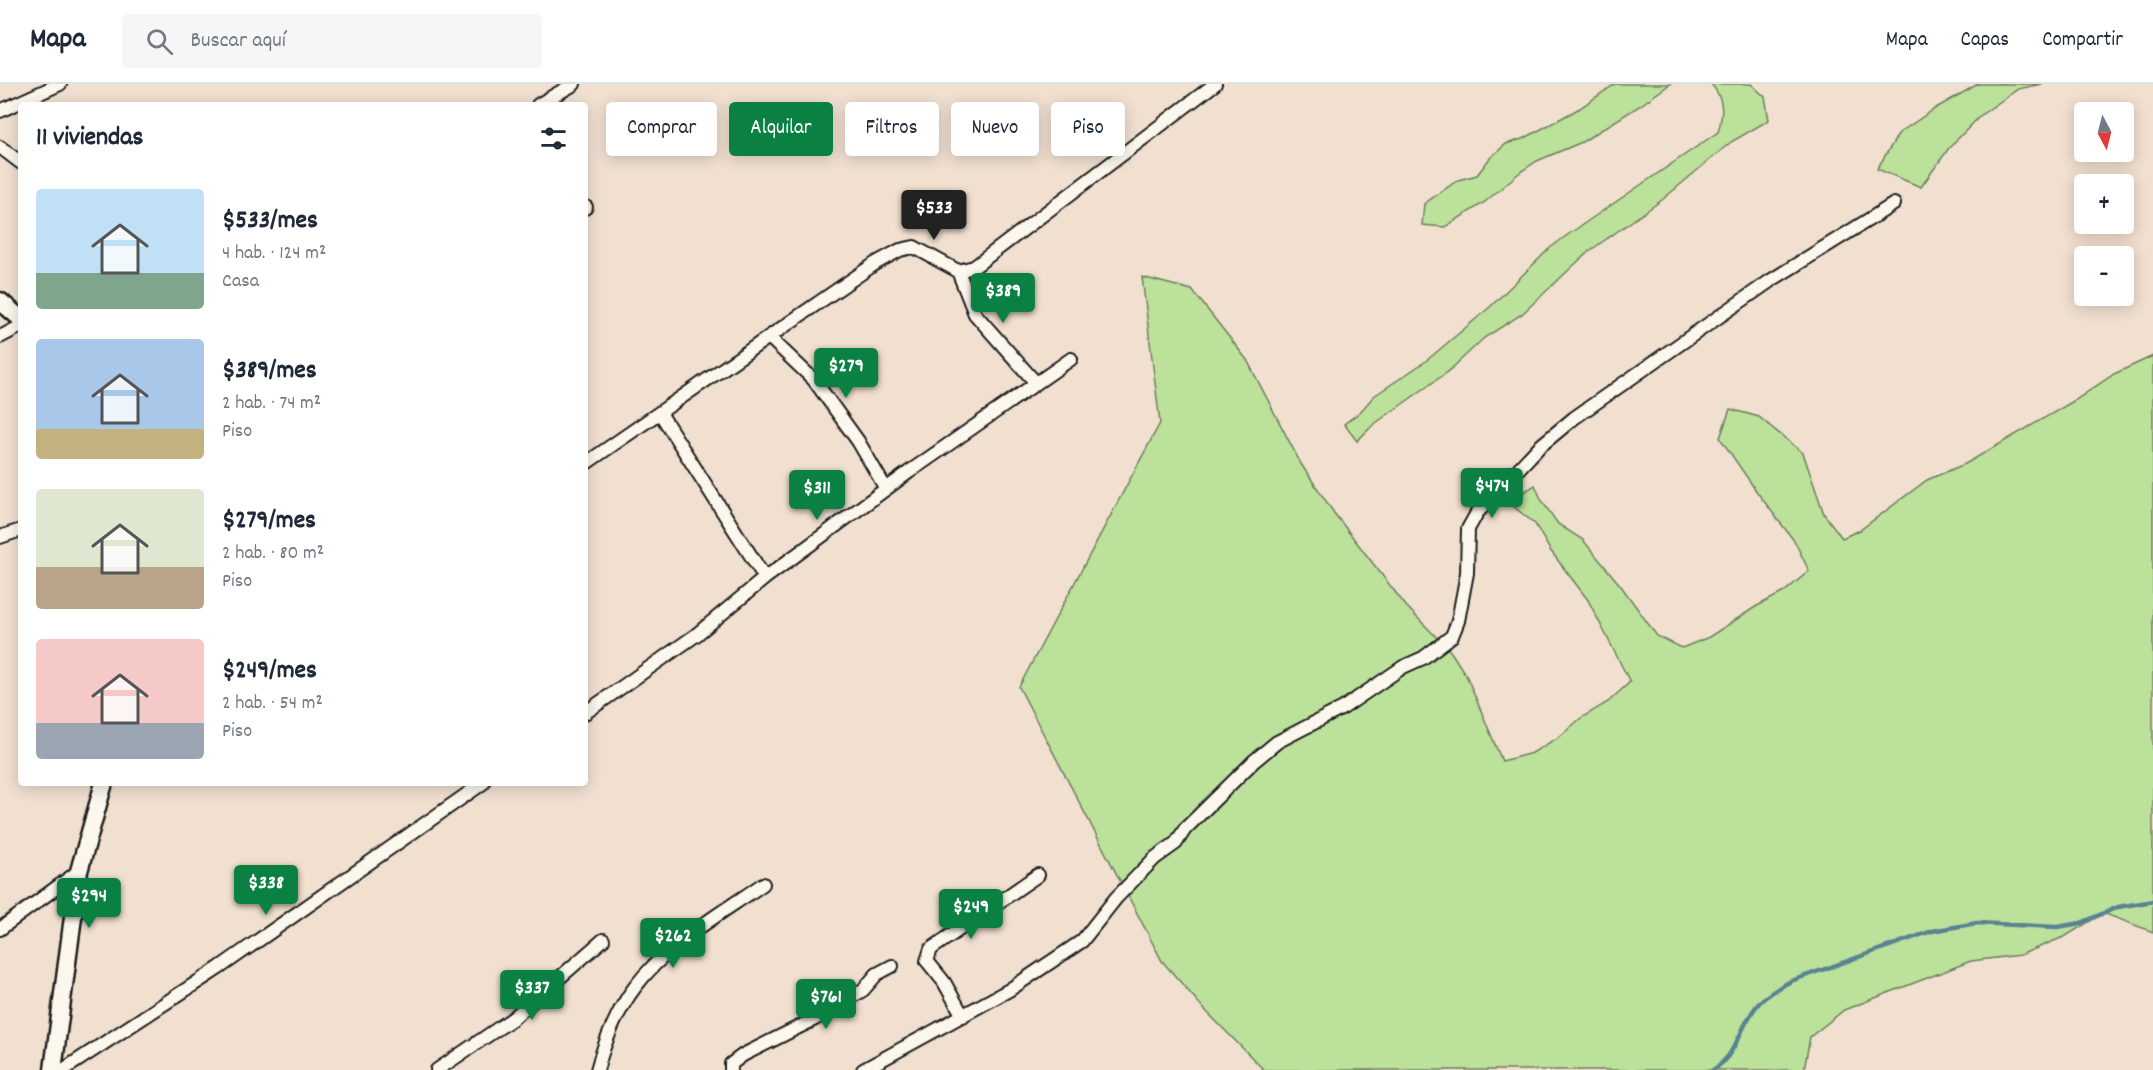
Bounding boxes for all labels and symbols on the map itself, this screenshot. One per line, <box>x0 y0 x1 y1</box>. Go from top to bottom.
north arrow <box>2074 102 2134 162</box>
pin: $533 <box>898 190 970 241</box>
pin: $389 <box>967 273 1039 324</box>
pin: $279 <box>810 348 882 399</box>
pin: $474 <box>1456 468 1528 519</box>
pin: $311 <box>781 470 853 521</box>
pin: $338 <box>230 865 302 916</box>
pin: $294 <box>53 878 125 929</box>
pin: $249 <box>935 889 1007 940</box>
pin: $262 <box>637 918 709 969</box>
pin: $337 <box>496 970 568 1021</box>
pin: $761 <box>790 979 862 1030</box>

